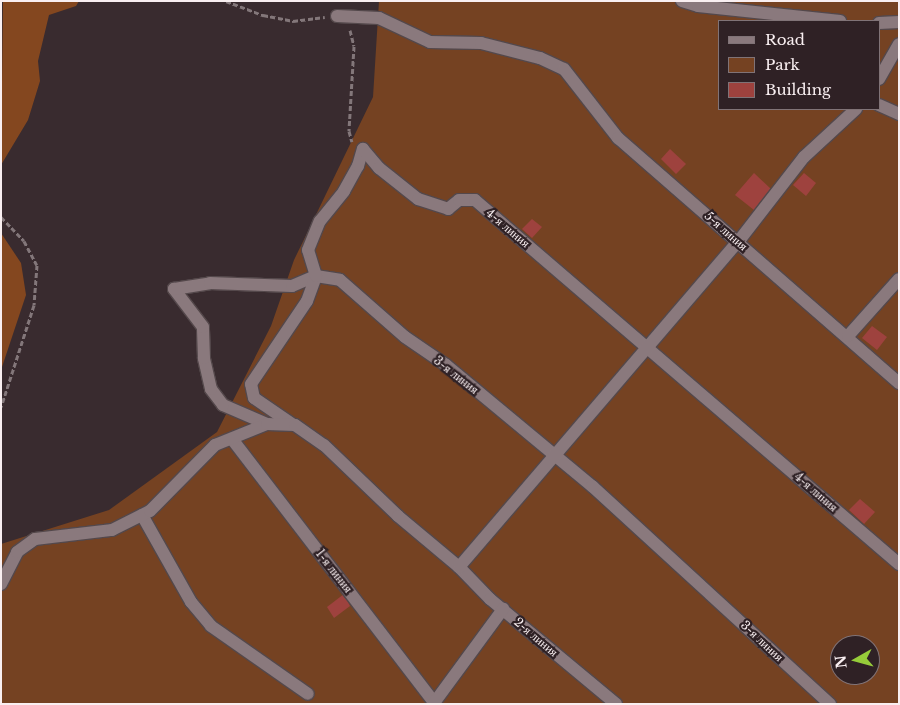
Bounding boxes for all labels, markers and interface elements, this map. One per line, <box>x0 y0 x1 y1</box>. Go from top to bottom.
legend <box>718 20 880 110</box>
text: Road <box>765 30 805 49</box>
text: Park <box>765 55 800 74</box>
text: Building <box>765 80 831 99</box>
street label: 4-я линия <box>483 206 533 250</box>
street label: 5-я линия <box>702 208 750 254</box>
street label: 3-я линия <box>431 353 481 397</box>
street label: 4-я линия <box>792 469 840 515</box>
street label: 1-я линия <box>313 547 355 595</box>
street label: 2-я линия <box>511 615 561 659</box>
street label: 3-я линия <box>738 618 786 664</box>
north arrow <box>830 635 880 685</box>
text: N <box>831 654 851 669</box>

